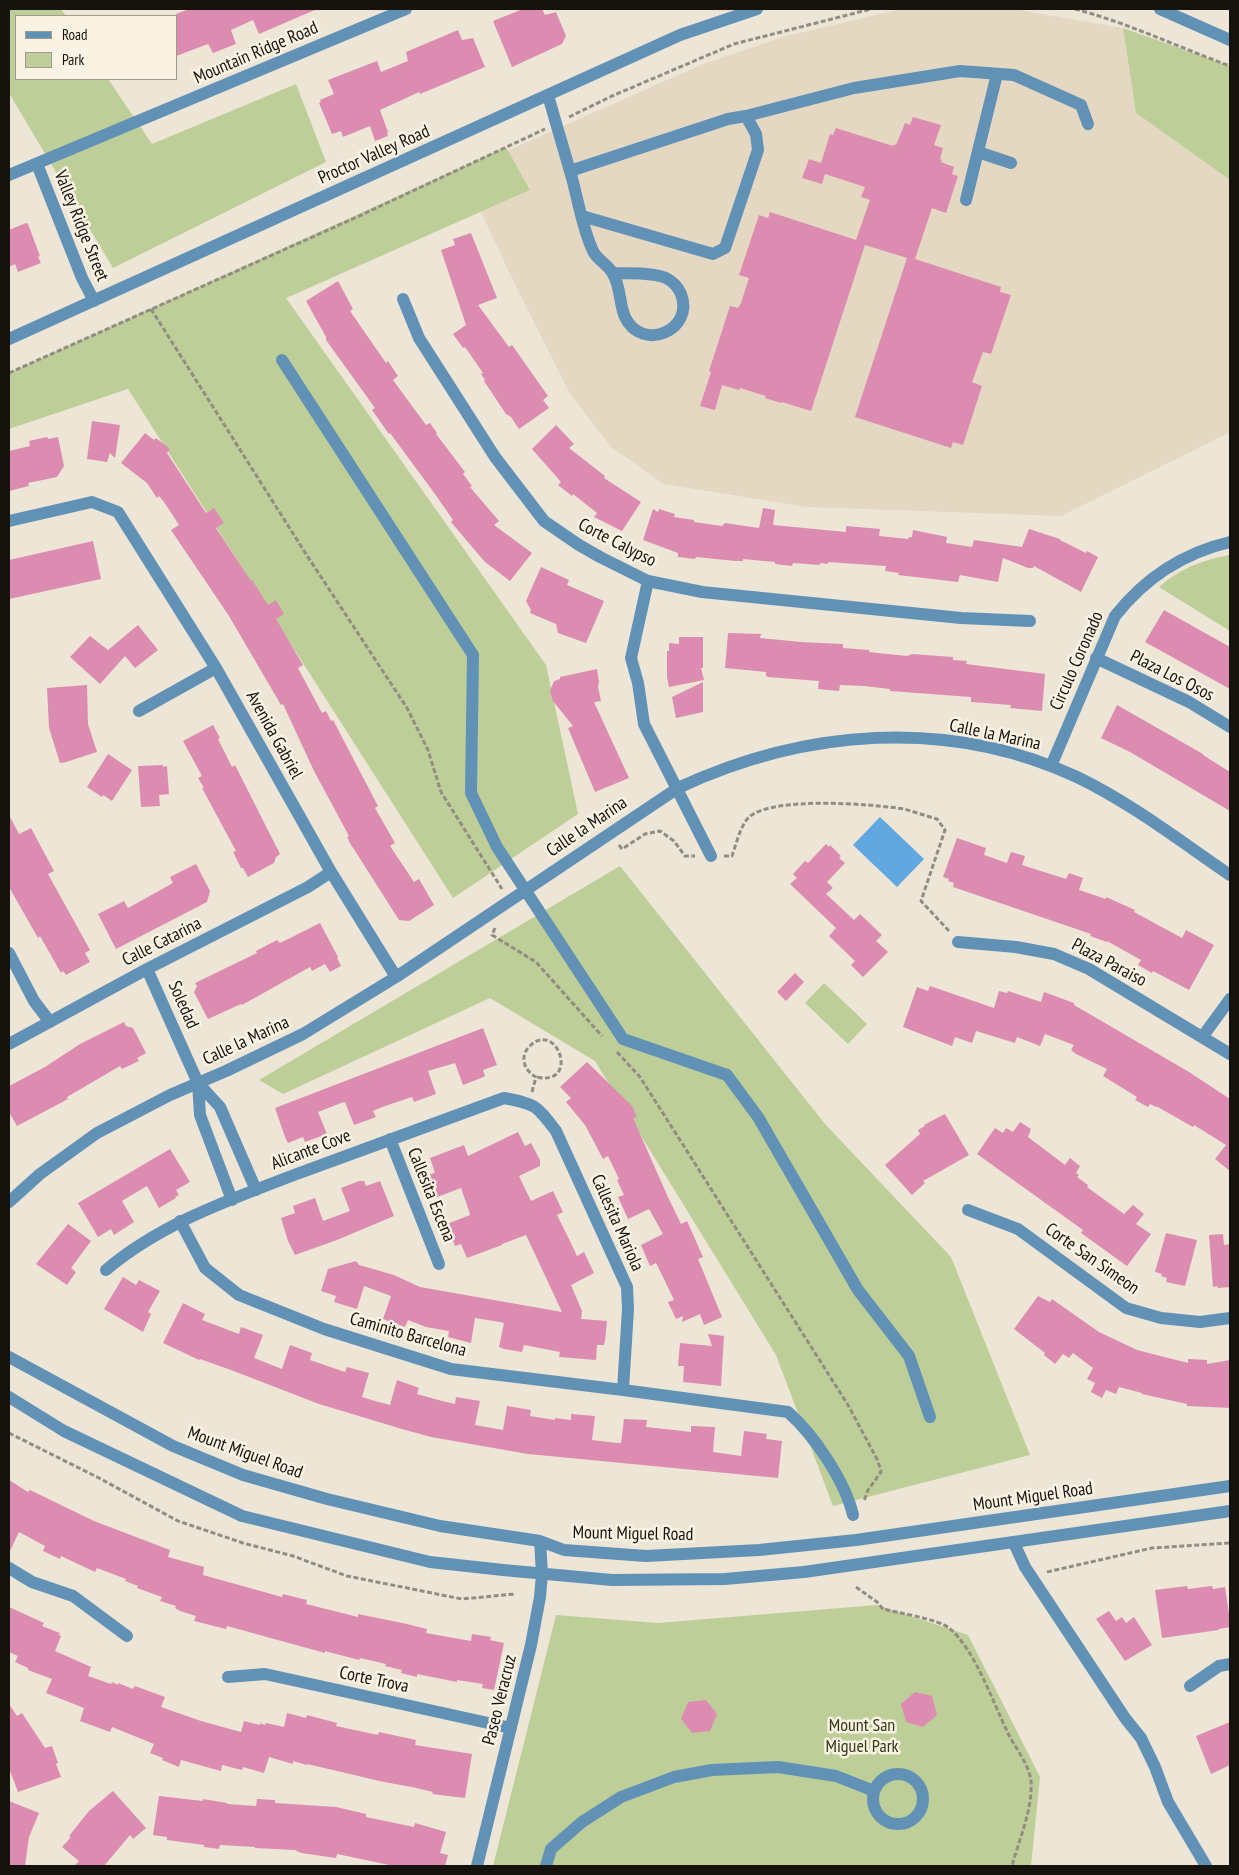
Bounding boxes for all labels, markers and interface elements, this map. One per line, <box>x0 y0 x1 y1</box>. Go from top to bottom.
legend <box>15 15 178 80</box>
street label: Mountain Ridge Road <box>191 17 321 89</box>
text: Road <box>62 25 88 44</box>
text: Park <box>62 50 84 69</box>
street label: Proctor Valley Road <box>315 121 433 189</box>
street label: Valley Ridge Street <box>49 167 113 285</box>
street label: Corte Calypso <box>574 514 660 572</box>
street label: Circulo Coronado <box>1046 608 1108 714</box>
street label: Plaza Los Osos <box>1126 646 1218 706</box>
street label: Avenida Gabriel <box>241 687 307 783</box>
street label: Calle la Marina <box>947 715 1043 755</box>
street label: Calle la Marina <box>543 792 631 862</box>
street label: Calle Catarina <box>119 913 205 971</box>
street label: Plaza Paraiso <box>1068 934 1150 992</box>
street label: Soledad <box>163 978 203 1032</box>
street label: Calle la Marina <box>199 1012 293 1070</box>
street label: Alicante Cove <box>268 1125 354 1175</box>
street label: Callesita Escena <box>402 1145 460 1245</box>
street label: Callesita Mariola <box>586 1171 648 1275</box>
street label: Corte San Simeon <box>1041 1219 1143 1299</box>
street label: Caminito Barcelona <box>347 1308 469 1362</box>
street label: Mount Miguel Road <box>185 1422 305 1484</box>
street label: Mount Miguel Road <box>972 1478 1094 1516</box>
street label: Mount Miguel Road <box>572 1522 694 1546</box>
street label: Paseo Veracruz <box>478 1653 522 1747</box>
street label: Corte Trova <box>337 1662 411 1698</box>
park label: Mount San Miguel Park <box>825 1715 899 1758</box>

